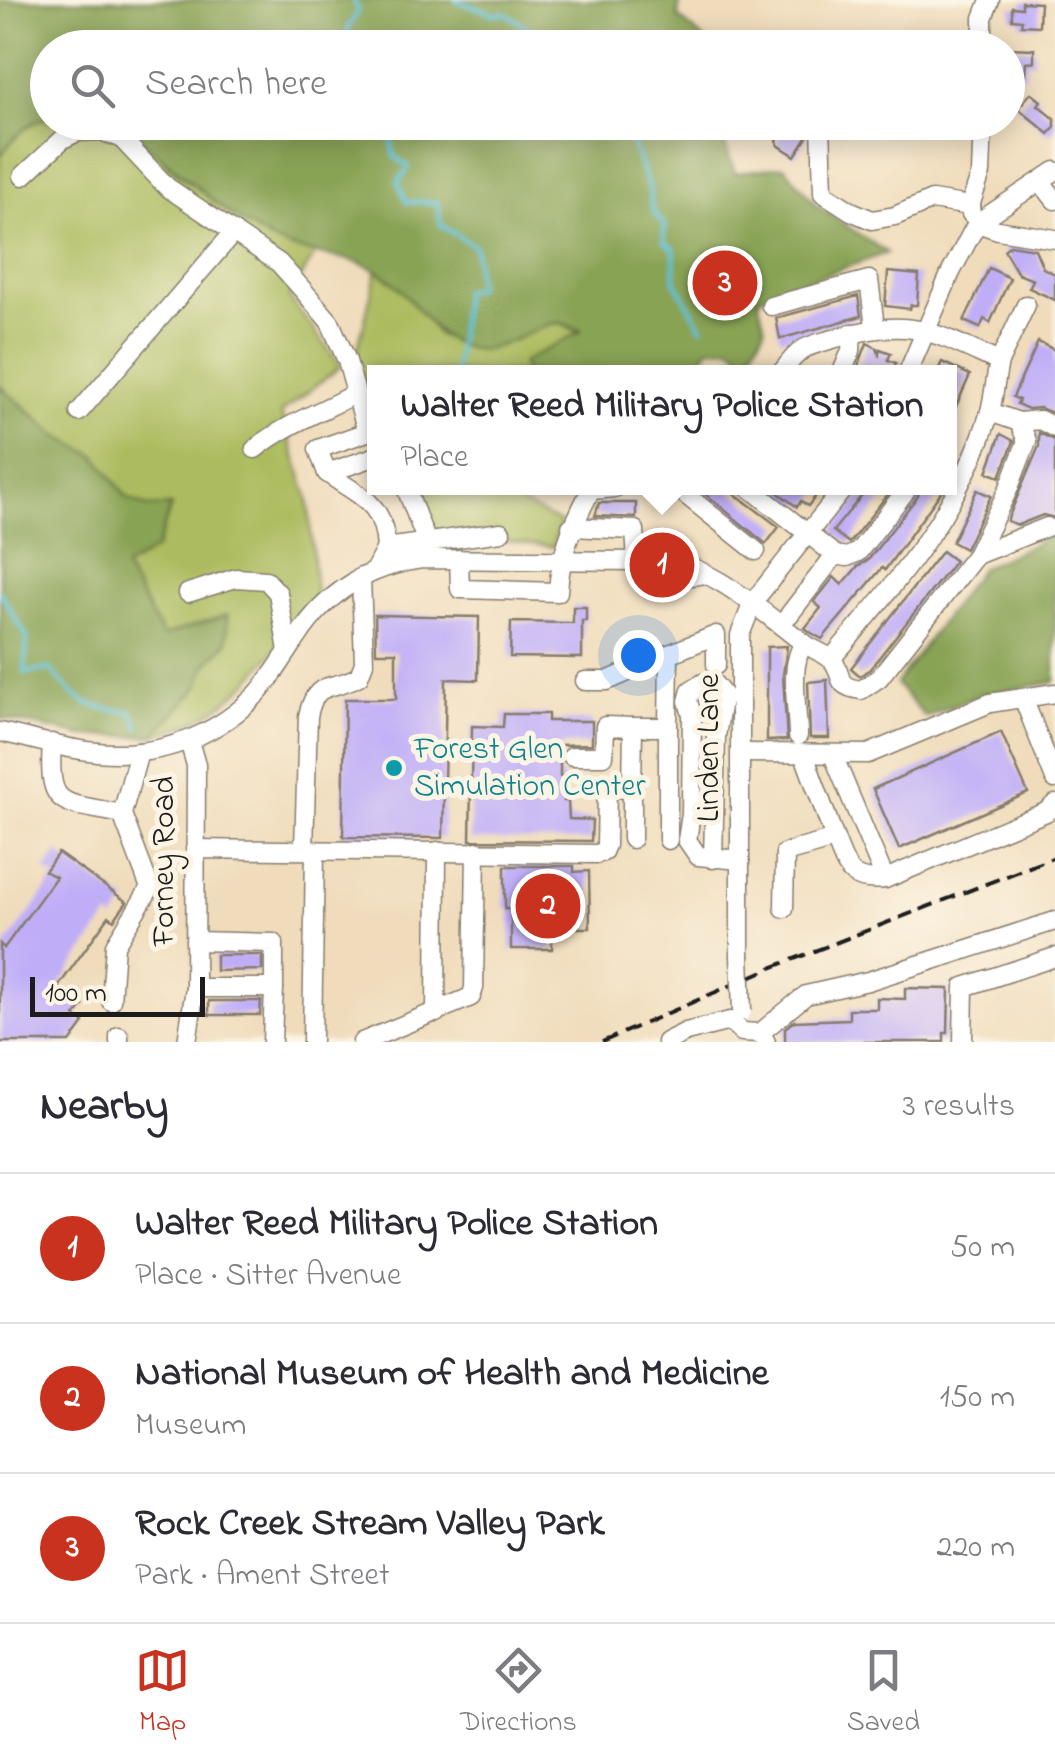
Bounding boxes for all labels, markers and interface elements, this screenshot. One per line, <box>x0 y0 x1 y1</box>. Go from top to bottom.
search box <box>30 30 1025 140</box>
text: Search here <box>145 57 327 113</box>
icon: search <box>65 58 120 113</box>
pin: 3 <box>692 246 758 320</box>
popup <box>367 365 957 495</box>
text: Walter Reed Military Police Station <box>401 379 923 435</box>
text: Place <box>401 435 468 482</box>
pin: 1 <box>630 528 694 602</box>
your location <box>613 630 664 681</box>
street label: Linden Lane <box>687 673 734 822</box>
place label: Forest Glen Simulation Center <box>413 727 646 811</box>
marker: Forest Glen Simulation Center <box>383 757 405 779</box>
street label: Forney Road <box>142 776 189 947</box>
pin: 2 <box>516 868 580 944</box>
scale bar <box>30 972 205 1016</box>
text: 100 m <box>45 974 107 1015</box>
text: Nearby <box>40 1077 168 1138</box>
text: 3 results <box>903 1084 1015 1131</box>
text: Walter Reed Military Police Station <box>135 1197 658 1253</box>
text: 1 <box>67 1225 78 1272</box>
text: 50 m <box>950 1225 1015 1272</box>
text: Place · Sitter Avenue <box>135 1253 401 1300</box>
text: National Museum of Health and Medicine <box>135 1347 768 1403</box>
text: 2 <box>65 1375 80 1422</box>
text: 150 m <box>940 1375 1015 1422</box>
text: Museum <box>135 1403 246 1450</box>
text: Rock Creek Stream Valley Park <box>135 1497 605 1553</box>
text: 3 <box>66 1525 79 1572</box>
text: 220 m <box>937 1525 1015 1572</box>
text: Park · Ament Street <box>135 1553 390 1600</box>
tab: Map <box>135 1643 190 1744</box>
tab: Directions <box>460 1643 577 1744</box>
tab: Saved <box>847 1643 920 1744</box>

